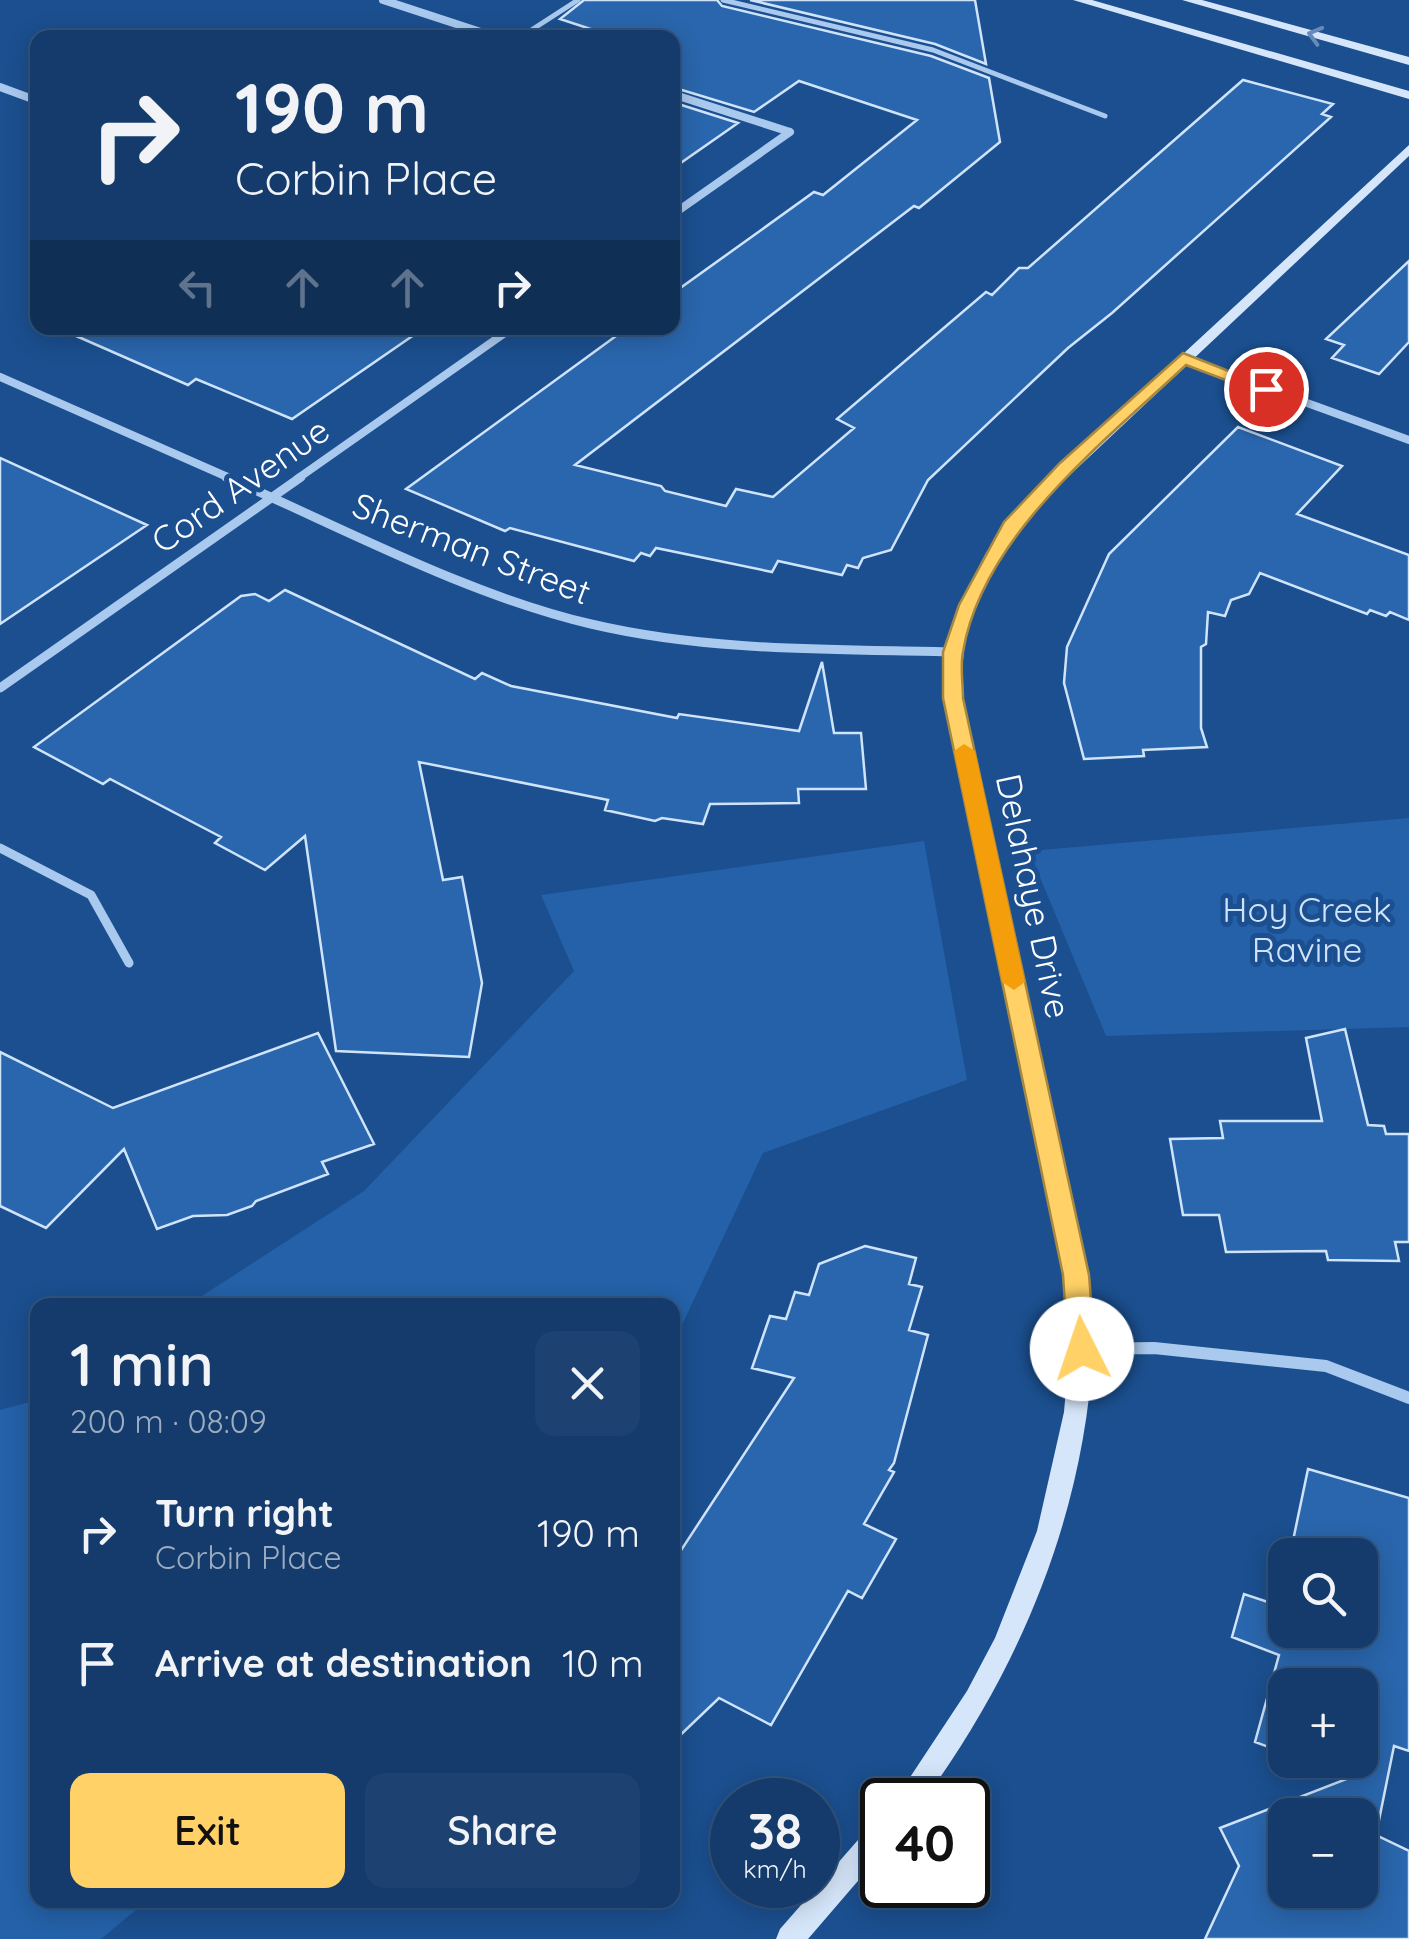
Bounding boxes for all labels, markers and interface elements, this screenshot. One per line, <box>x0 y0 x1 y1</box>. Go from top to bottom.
one-way arrow <box>1307 26 1324 47</box>
text: 190 m <box>235 63 429 151</box>
icon: right <box>70 70 200 200</box>
text: Corbin Place <box>235 150 497 206</box>
icon: left <box>170 260 225 315</box>
icon: ahead <box>275 260 330 315</box>
icon: ahead <box>380 260 435 315</box>
icon: right <box>485 260 540 315</box>
pin <box>1224 347 1309 432</box>
icon: arrive <box>1239 362 1294 417</box>
street label: Cord Avenue <box>143 408 337 562</box>
street label: Sherman Street <box>347 482 597 614</box>
street label: Delahaye Drive <box>987 770 1081 1022</box>
park label: Hoy Creek Ravine <box>1222 887 1392 971</box>
position arrow <box>1030 1297 1134 1401</box>
text: 1 min <box>70 1326 214 1401</box>
button: close <box>535 1331 640 1436</box>
text: 200 m · 08:09 <box>70 1401 267 1441</box>
text: Turn right <box>155 1489 334 1537</box>
icon: right <box>70 1506 125 1561</box>
text: 190 m <box>537 1509 640 1557</box>
text: Corbin Place <box>155 1537 342 1577</box>
map controls <box>1268 1538 1378 1908</box>
button: search <box>1268 1538 1378 1648</box>
icon: arrive <box>70 1636 125 1691</box>
text: Arrive at destination <box>155 1639 532 1687</box>
text: 10 m <box>562 1639 644 1687</box>
button: + <box>1268 1668 1378 1778</box>
button: Exit <box>70 1773 345 1888</box>
button: Share <box>365 1773 640 1888</box>
speed limit sign: 40 <box>860 1778 990 1908</box>
button: − <box>1268 1798 1378 1908</box>
text: 38 <box>748 1799 802 1862</box>
text: km/h <box>743 1853 807 1884</box>

